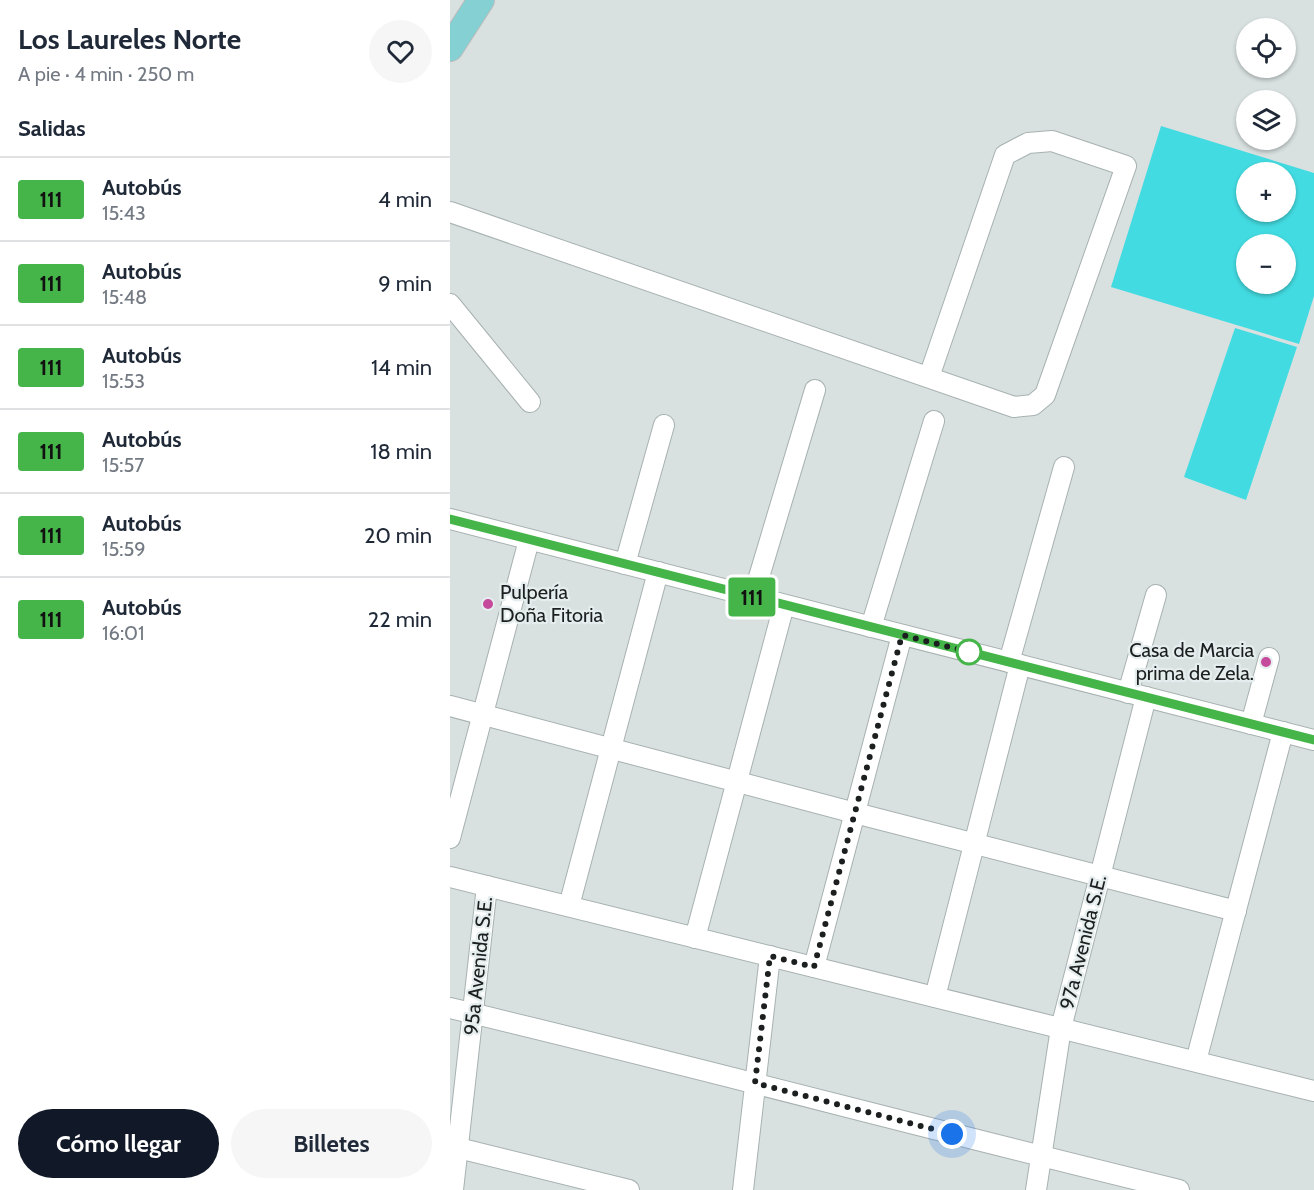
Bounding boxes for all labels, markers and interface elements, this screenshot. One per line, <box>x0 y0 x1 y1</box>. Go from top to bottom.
map controls <box>1236 18 1296 294</box>
button: locate <box>1236 18 1296 78</box>
button: heart <box>369 20 432 83</box>
text: Los Laureles Norte <box>18 22 241 56</box>
text: A pie · 4 min · 250 m <box>18 62 194 86</box>
button: layers <box>1236 90 1296 150</box>
text: Salidas <box>18 115 86 142</box>
button: + <box>1236 162 1296 222</box>
text: Autobús <box>102 174 182 201</box>
text: 4 min <box>378 186 432 213</box>
text: 111 <box>39 187 63 212</box>
text: 15:43 <box>102 201 146 225</box>
button: − <box>1236 234 1296 294</box>
text: Autobús <box>102 258 182 285</box>
text: 9 min <box>378 270 432 297</box>
text: 111 <box>39 271 63 296</box>
text: 15:48 <box>102 285 147 309</box>
text: Autobús <box>102 342 182 369</box>
text: 14 min <box>371 354 432 381</box>
text: 111 <box>39 355 63 380</box>
text: 15:53 <box>102 369 145 393</box>
text: Autobús <box>102 426 182 453</box>
text: 18 min <box>370 438 432 465</box>
text: 111 <box>39 439 63 464</box>
text: 15:57 <box>102 453 144 477</box>
text: Autobús <box>102 510 182 537</box>
text: 20 min <box>364 522 432 549</box>
text: 111 <box>39 523 63 548</box>
text: 15:59 <box>102 537 146 561</box>
line badge: 111 <box>718 578 786 616</box>
place label: Pulpería Doña Fitoria <box>500 580 603 627</box>
text: 111 <box>740 585 764 610</box>
text: Autobús <box>102 594 182 621</box>
marker: Pulpería Doña Fitoria <box>481 597 495 611</box>
text: 22 min <box>368 606 432 633</box>
text: 111 <box>39 607 63 632</box>
text: 16:01 <box>102 621 145 645</box>
place label: Casa de Marcia prima de Zela. <box>1129 638 1254 685</box>
unlabelled marker <box>956 639 982 665</box>
marker: Casa de Marcia prima de Zela. <box>1259 655 1273 669</box>
street label: 97a Avenida S.E. <box>1055 872 1111 1012</box>
street label: 95a Avenida S.E. <box>459 895 497 1037</box>
button: Cómo llegar <box>18 1109 219 1178</box>
button: Billetes <box>231 1109 432 1178</box>
your location <box>937 1119 967 1149</box>

